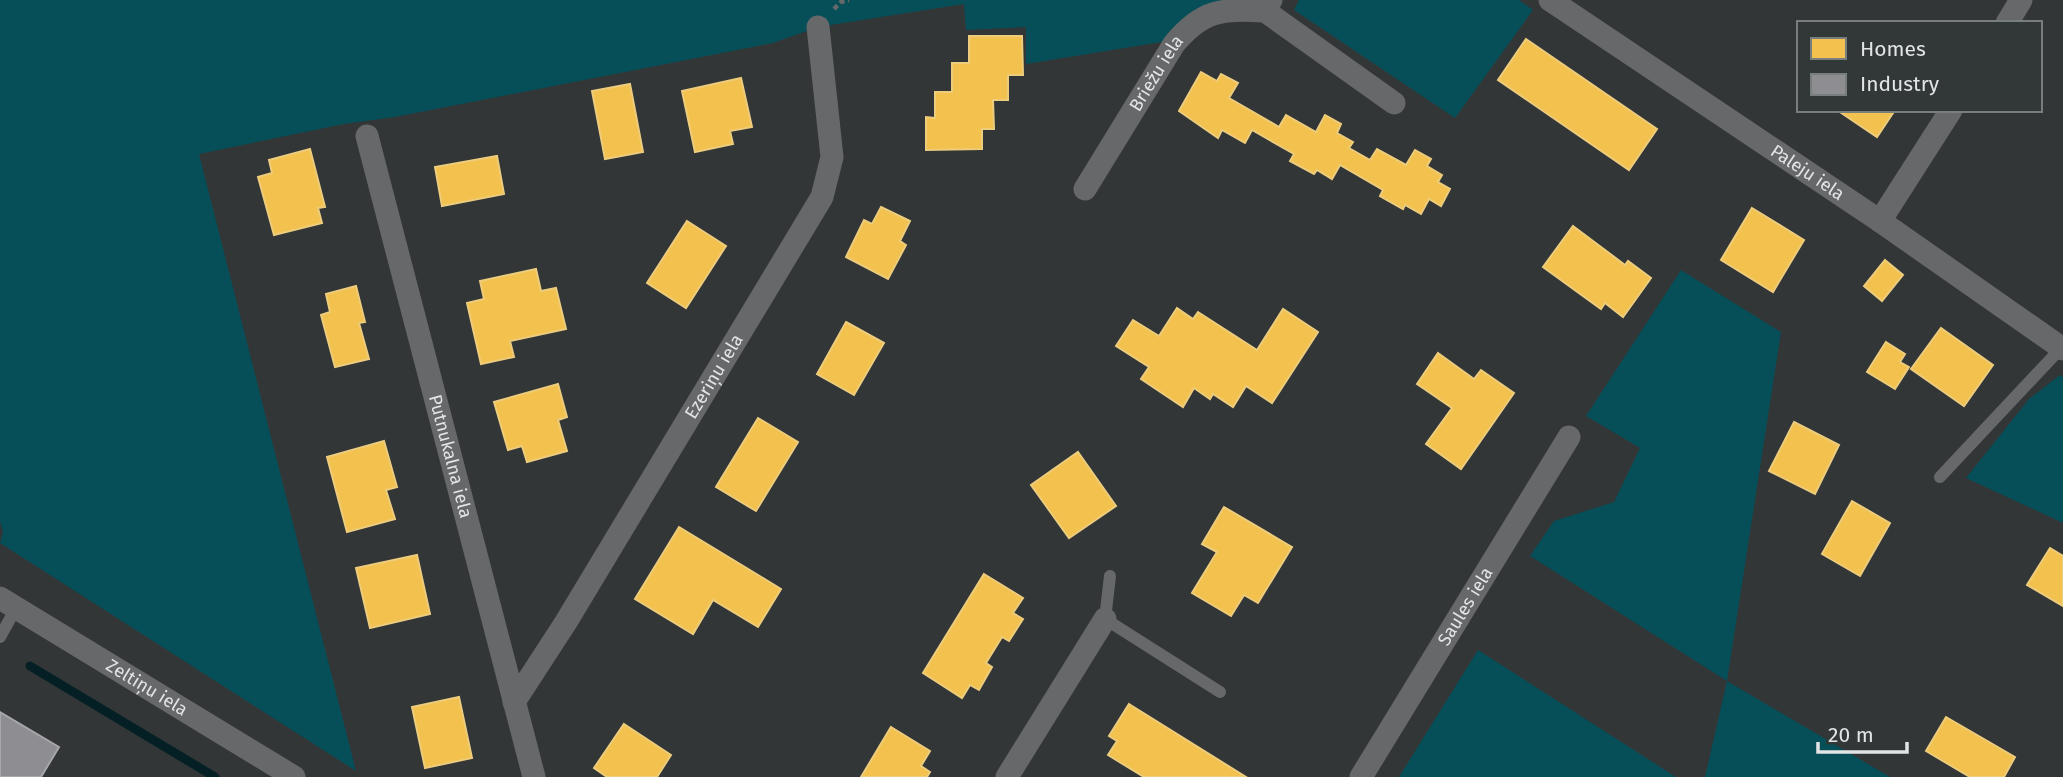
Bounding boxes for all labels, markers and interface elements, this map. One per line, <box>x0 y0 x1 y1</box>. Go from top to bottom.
legend <box>1797 21 2042 112</box>
street label: Briežu iela <box>1124 30 1188 115</box>
text: Homes <box>1860 36 1926 62</box>
text: Industry <box>1860 71 1940 97</box>
street label: Paleju iela <box>1766 140 1849 205</box>
street label: Ezeriņu iela <box>680 330 748 423</box>
street label: Putnukalna iela <box>424 392 477 520</box>
street label: Saules iela <box>1433 563 1498 650</box>
street label: Zeltiņu iela <box>102 654 192 721</box>
scale bar <box>1818 710 1907 754</box>
text: 20 m <box>1828 722 1874 748</box>

